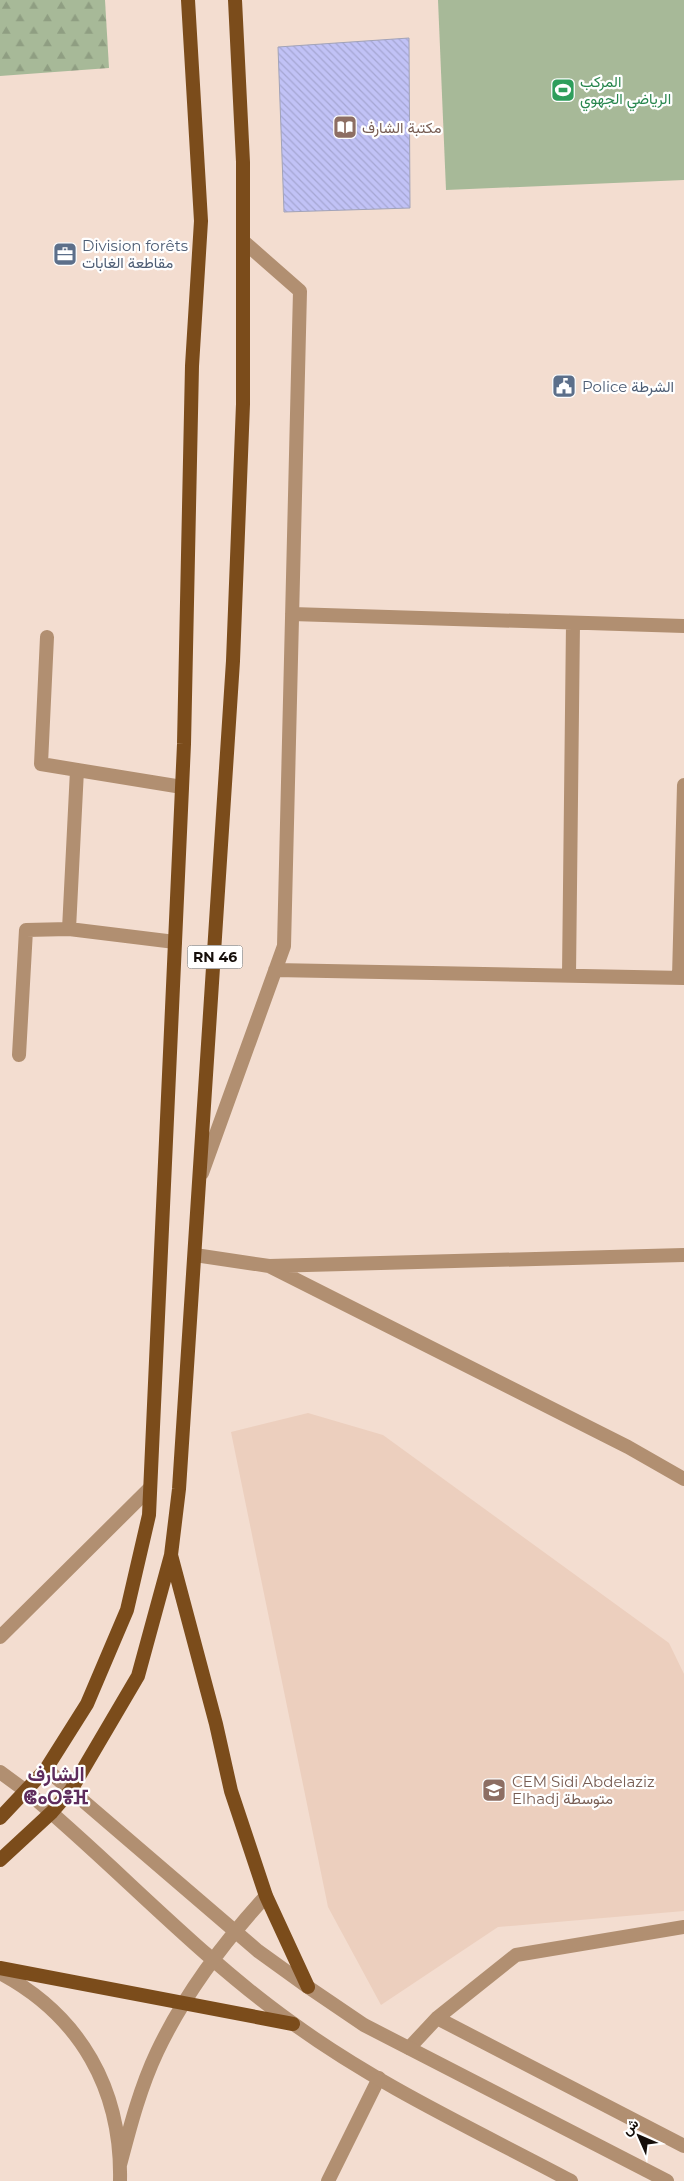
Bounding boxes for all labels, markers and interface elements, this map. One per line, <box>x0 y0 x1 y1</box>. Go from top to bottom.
place label: المركب الرياضي الجهوي <box>580 72 671 112</box>
sports icon: المركب الرياضي الجهوي <box>550 77 576 103</box>
library icon: مكتبة الشارف <box>332 114 358 140</box>
place label: مكتبة الشارف <box>362 118 441 137</box>
place label: Division forêts مقاطعة الغابات <box>82 236 188 272</box>
office icon: Division forêts مقاطعة الغابات <box>52 241 78 267</box>
public building icon: Police الشرطة <box>551 373 577 399</box>
place label: Police الشرطة <box>582 377 674 396</box>
road number: RN 46 <box>188 946 242 969</box>
district label: الشارف ⵞⴰⵔⴻⴼ <box>23 1762 89 1809</box>
place label: CEM Sidi Abdelaziz Elhadj متوسطة <box>512 1772 655 1808</box>
school or university icon: CEM Sidi Abdelaziz Elhadj متوسطة <box>481 1777 507 1803</box>
north arrow <box>614 2111 664 2161</box>
text: ش <box>617 2114 642 2139</box>

